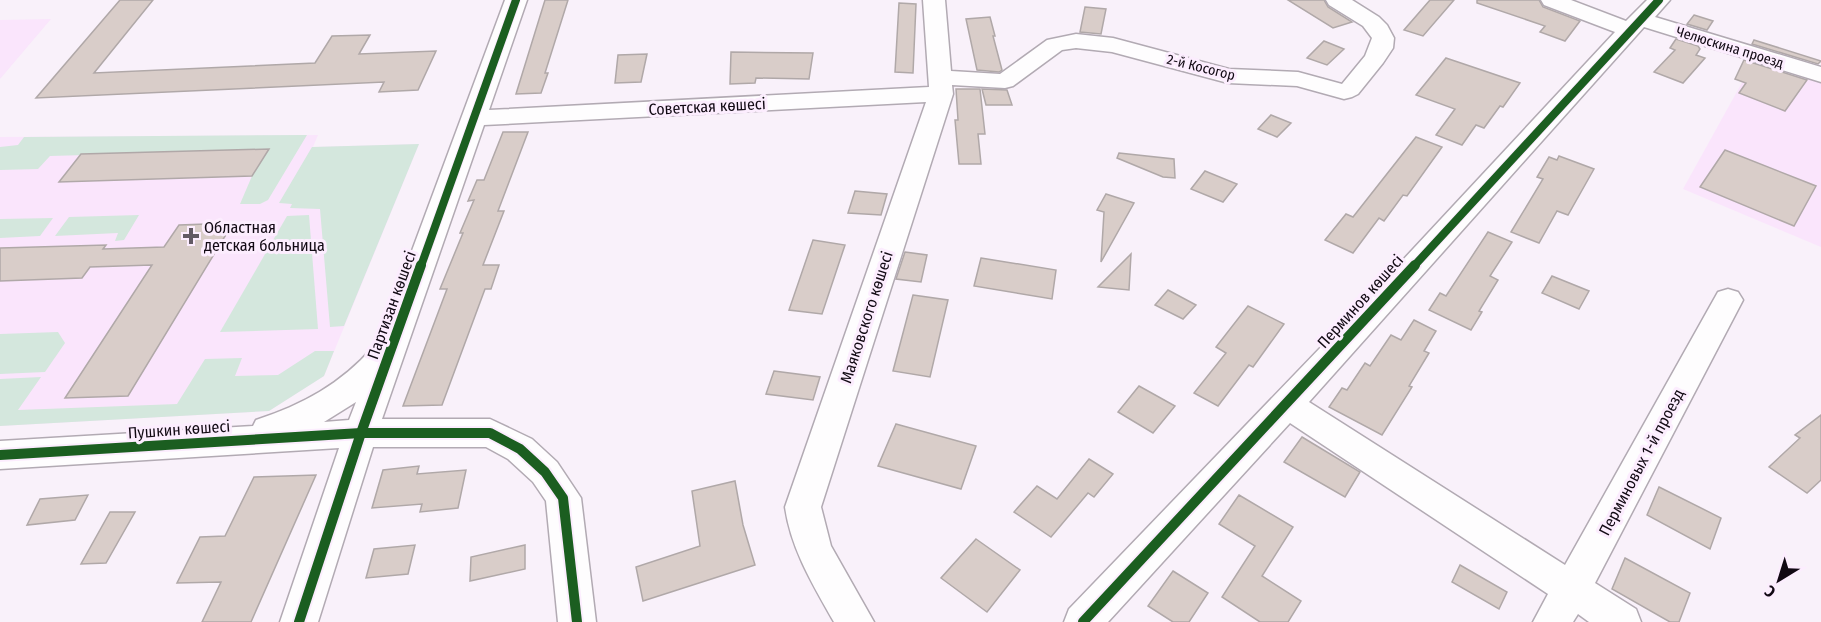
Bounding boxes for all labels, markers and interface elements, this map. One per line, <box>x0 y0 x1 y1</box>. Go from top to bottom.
street label: Челюскина проезд <box>1674 23 1786 72</box>
street label: 2-й Косогор <box>1165 51 1237 84</box>
street label: Советская көшесі <box>648 94 766 119</box>
place label: Областная детская больница <box>204 218 325 255</box>
marker: Областная детская больница <box>182 227 200 245</box>
street label: Партизан көшесі <box>363 248 420 362</box>
street label: Маяковского көшесі <box>836 249 897 385</box>
street label: Перминов көшесі <box>1313 251 1407 352</box>
street label: Перминовых 1-й проезд <box>1595 386 1688 539</box>
street label: Пушкин көшесі <box>127 416 231 443</box>
north arrow <box>1749 550 1809 610</box>
text: С <box>1760 581 1779 601</box>

